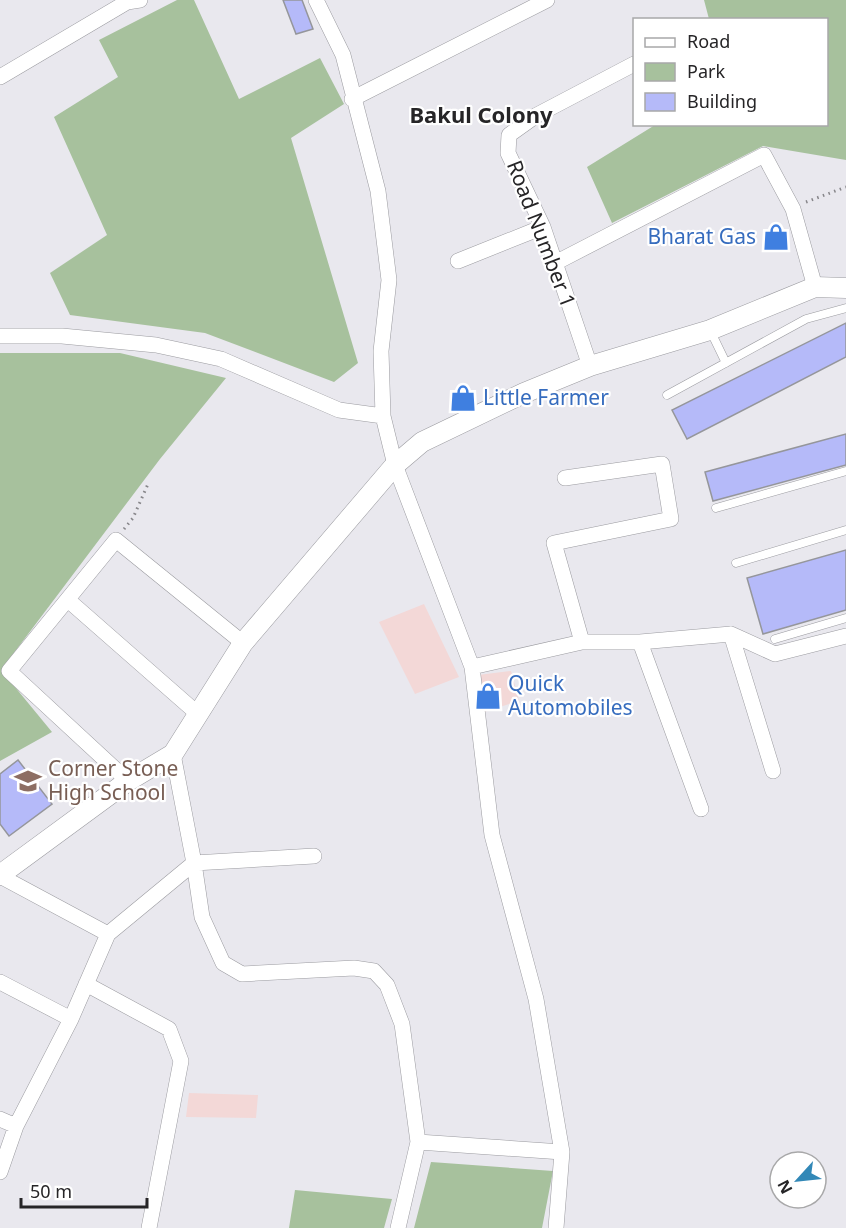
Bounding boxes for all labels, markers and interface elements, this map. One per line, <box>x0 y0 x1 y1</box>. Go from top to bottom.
legend <box>633 18 828 126</box>
text: Road <box>687 29 730 53</box>
text: Park <box>687 59 725 83</box>
text: Building <box>687 89 757 113</box>
district label: Bakul Colony <box>409 99 553 129</box>
street label: Road Number 1 <box>501 156 583 311</box>
place label: Bharat Gas <box>647 222 756 250</box>
shop icon: Bharat Gas <box>761 222 791 252</box>
shop icon: Little Farmer <box>448 383 478 413</box>
place label: Little Farmer <box>483 383 609 411</box>
place label: Quick Automobiles <box>508 669 633 721</box>
shop icon: Quick Automobiles <box>473 681 503 711</box>
place label: Corner Stone High School <box>48 754 178 806</box>
school or university icon: Corner Stone High School <box>13 766 43 796</box>
north arrow <box>768 1150 828 1210</box>
scale bar <box>21 1171 147 1209</box>
text: N <box>772 1176 797 1198</box>
text: 50 m <box>30 1179 72 1203</box>

